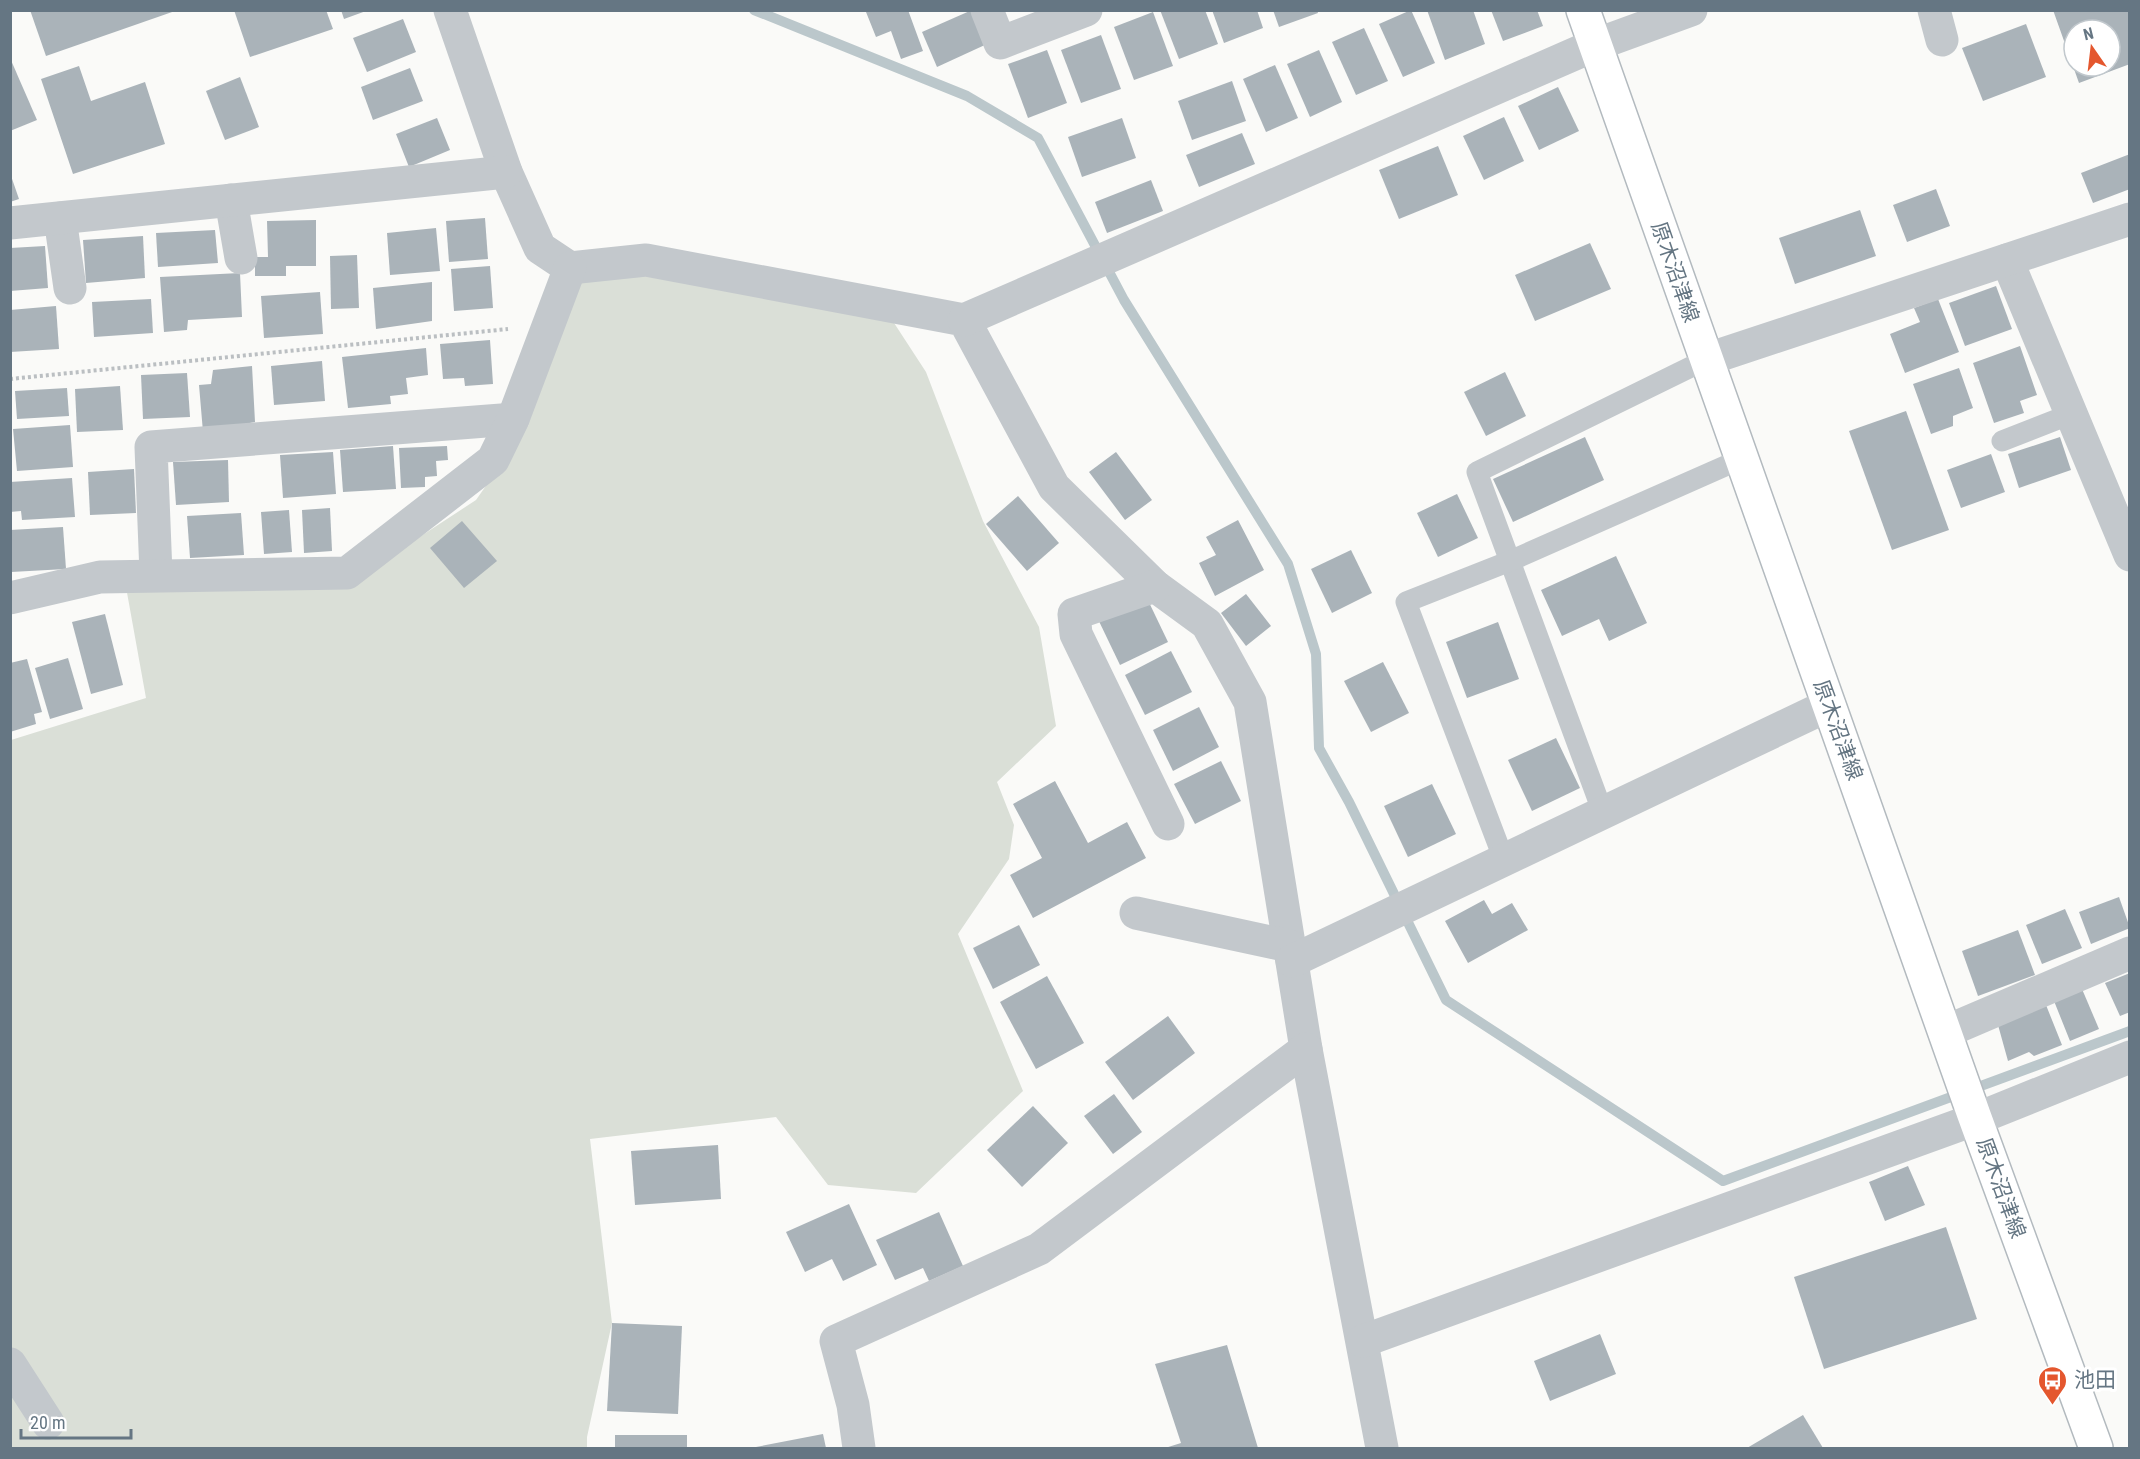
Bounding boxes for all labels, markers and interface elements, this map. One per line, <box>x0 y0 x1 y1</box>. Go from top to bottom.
north arrow <box>2062 18 2122 78</box>
text: N <box>2081 24 2096 44</box>
street label: 原木沼津線 <box>1647 218 1703 326</box>
street label: 原木沼津線 <box>1809 677 1867 783</box>
street label: 原木沼津線 <box>1972 1135 2030 1241</box>
bus stop icon: 池田 <box>2037 1364 2069 1406</box>
place label: 池田 <box>2074 1368 2116 1392</box>
scale bar <box>21 1402 130 1440</box>
text: 20 m <box>30 1412 65 1433</box>

